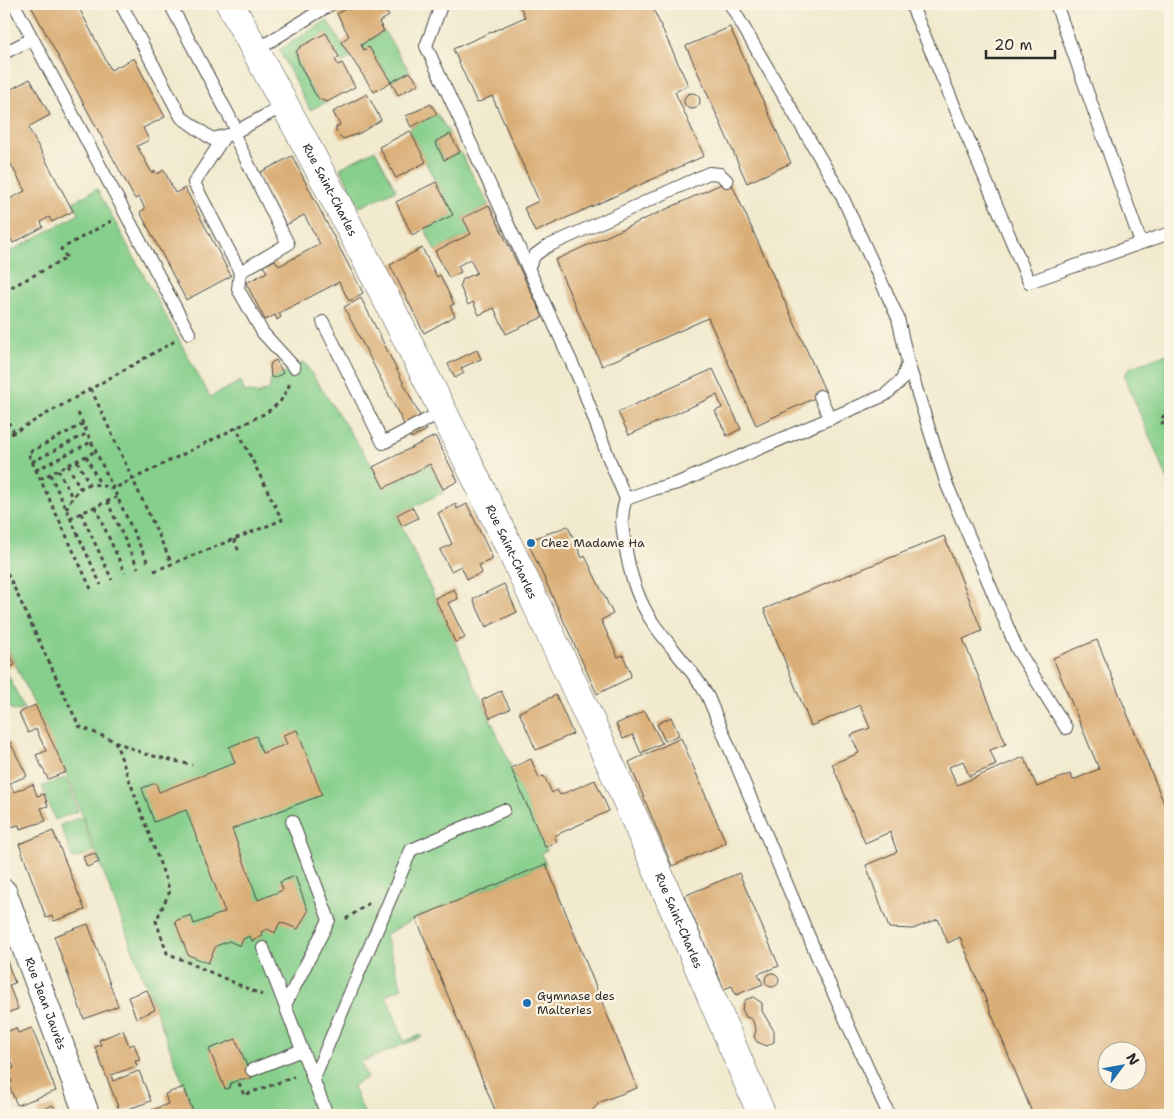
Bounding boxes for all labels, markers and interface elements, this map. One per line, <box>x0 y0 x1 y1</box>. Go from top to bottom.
scale bar <box>986 28 1055 60</box>
text: 20 m <box>994 35 1033 55</box>
street label: Rue Saint-Charles <box>299 141 361 239</box>
street label: Rue Saint-Charles <box>482 502 541 602</box>
place label: Chez Madame Ha <box>541 535 645 551</box>
marker: Chez Madame Ha <box>525 537 537 549</box>
street label: Rue Saint-Charles <box>651 870 706 971</box>
street label: Rue Jean Jaurès <box>21 955 70 1052</box>
place label: Gymnase des Malteries <box>537 988 615 1018</box>
marker: Gymnase des Malteries <box>521 997 533 1009</box>
north arrow <box>1096 1042 1146 1092</box>
text: N <box>1122 1050 1144 1069</box>

